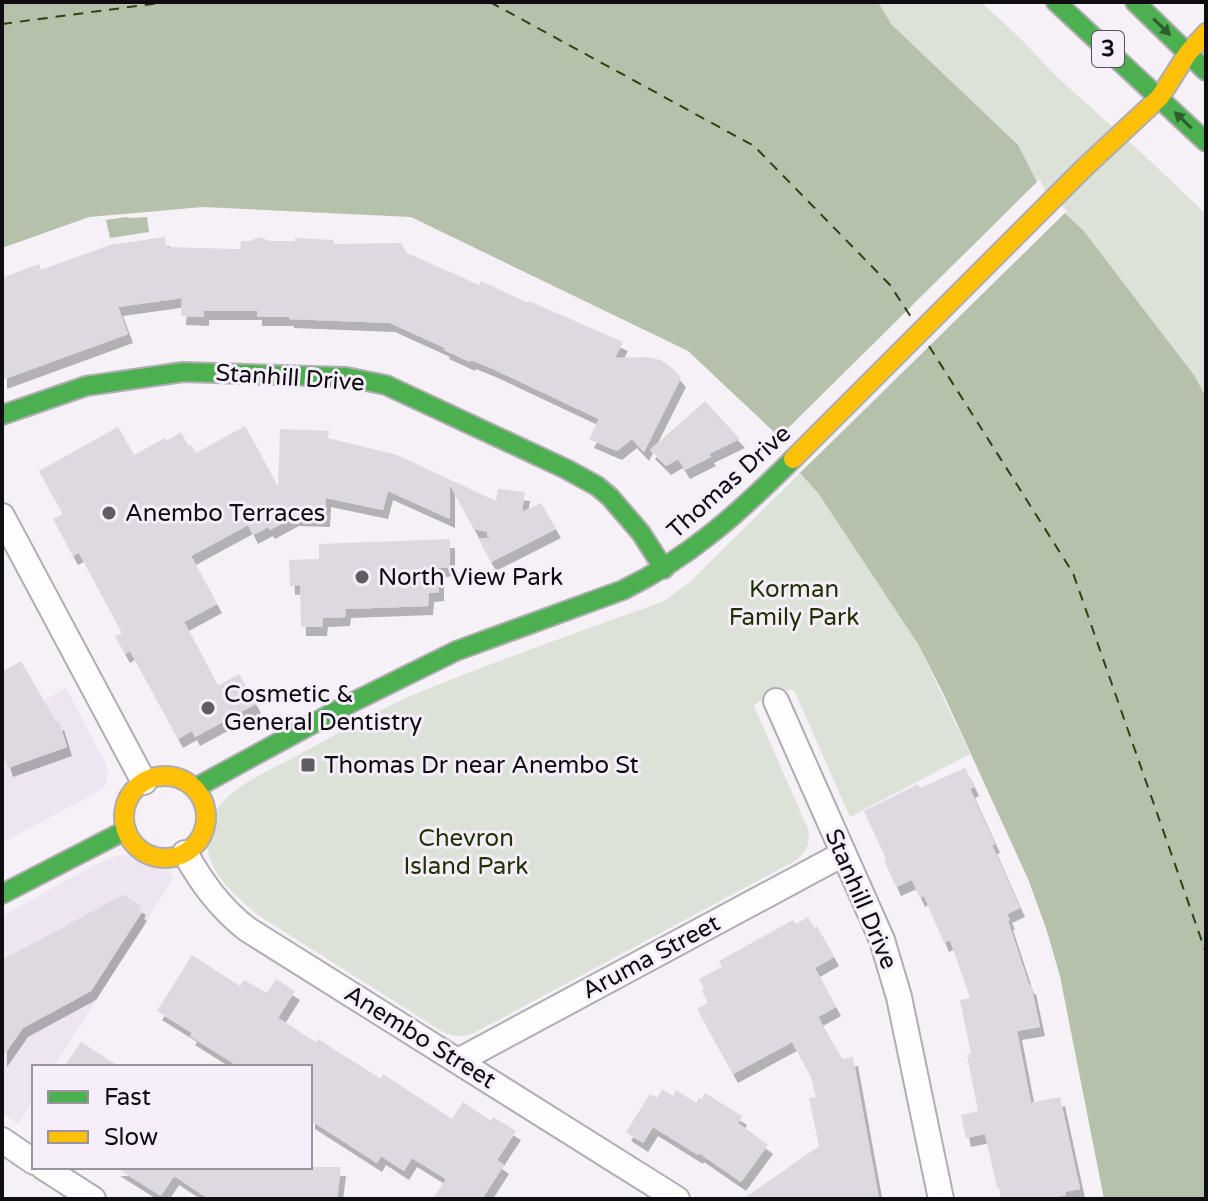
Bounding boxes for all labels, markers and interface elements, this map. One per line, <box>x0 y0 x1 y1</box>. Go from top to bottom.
one-way arrow <box>1152 18 1171 36</box>
road number: 3 <box>1092 31 1124 67</box>
one-way arrow <box>1174 111 1193 129</box>
street label: Stanhill Drive <box>214 358 366 398</box>
street label: Thomas Drive <box>661 419 797 545</box>
place label: Anembo Terraces <box>125 499 325 528</box>
marker: Anembo Terraces <box>100 504 118 522</box>
place label: North View Park <box>378 563 563 592</box>
marker: North View Park <box>353 568 371 586</box>
park label: Korman Family Park <box>729 575 859 632</box>
place label: Cosmetic & General Dentistry <box>224 680 422 737</box>
marker: Cosmetic & General Dentistry <box>199 699 217 717</box>
place label: Thomas Dr near Anembo St <box>324 751 639 780</box>
marker: Thomas Dr near Anembo St <box>299 756 317 774</box>
park label: Chevron Island Park <box>404 824 528 881</box>
street label: Stanhill Drive <box>818 825 904 973</box>
street label: Aruma Street <box>577 909 725 1005</box>
street label: Anembo Street <box>339 979 501 1095</box>
legend <box>32 1065 312 1169</box>
text: Fast <box>104 1083 151 1112</box>
text: Slow <box>104 1123 158 1152</box>

